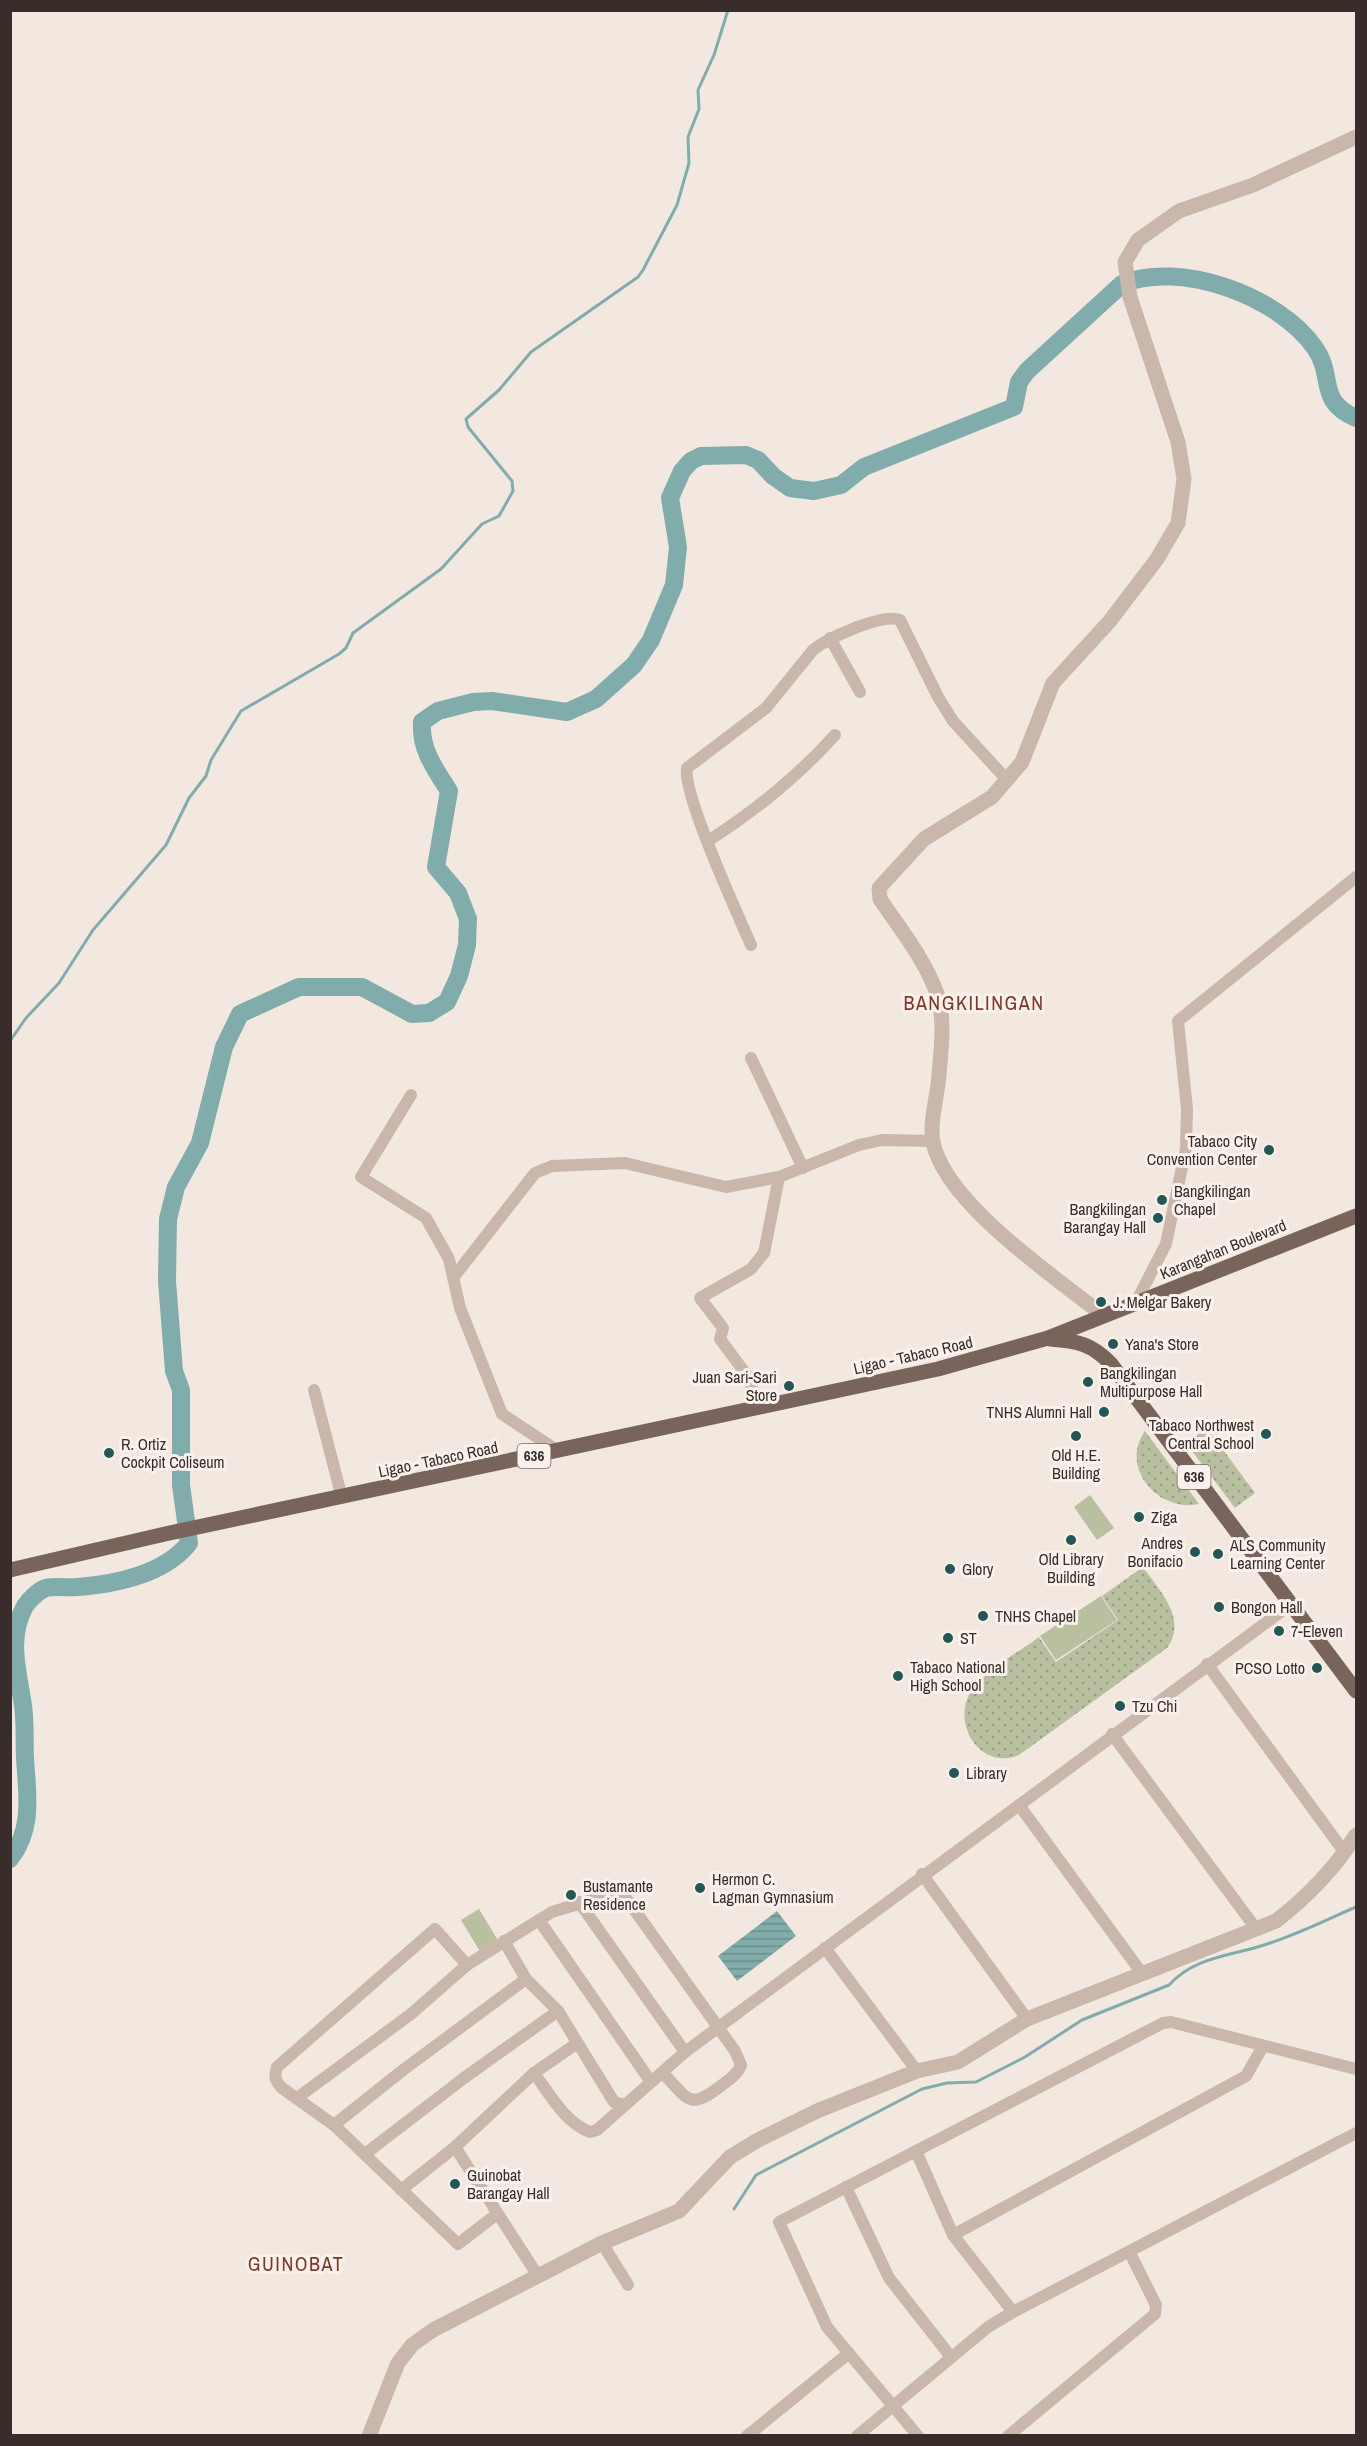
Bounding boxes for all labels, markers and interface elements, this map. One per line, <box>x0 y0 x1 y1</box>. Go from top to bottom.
district label: BANGKILINGAN <box>903 989 1045 1016</box>
place label: Tabaco City Convention Center <box>1147 1130 1258 1170</box>
marker: Tabaco City Convention Center <box>1262 1143 1276 1157</box>
place label: Bangkilingan Chapel <box>1174 1180 1251 1220</box>
marker: Bangkilingan Chapel <box>1155 1193 1169 1207</box>
place label: Bangkilingan Barangay Hall <box>1064 1198 1146 1238</box>
marker: Bangkilingan Barangay Hall <box>1151 1211 1165 1225</box>
street label: Karangahan Boulevard <box>1157 1214 1289 1284</box>
place label: J. Melgar Bakery <box>1113 1291 1212 1313</box>
marker: J. Melgar Bakery <box>1094 1295 1108 1309</box>
street label: Ligao - Tabaco Road <box>851 1331 975 1379</box>
place label: Yana's Store <box>1125 1333 1199 1355</box>
marker: Yana's Store <box>1106 1337 1120 1351</box>
place label: Bangkilingan Multipurpose Hall <box>1100 1362 1202 1402</box>
place label: Juan Sari-Sari Store <box>692 1366 777 1406</box>
marker: Bangkilingan Multipurpose Hall <box>1081 1375 1095 1389</box>
marker: Juan Sari-Sari Store <box>782 1379 796 1393</box>
place label: TNHS Alumni Hall <box>986 1401 1092 1423</box>
marker: TNHS Alumni Hall <box>1097 1405 1111 1419</box>
place label: Tabaco Northwest Central School <box>1149 1414 1254 1454</box>
marker: Tabaco Northwest Central School <box>1259 1427 1273 1441</box>
marker: Old H.E. Building <box>1069 1429 1083 1443</box>
place label: R. Ortiz Cockpit Coliseum <box>121 1433 225 1473</box>
street label: Ligao - Tabaco Road <box>376 1436 500 1482</box>
road number: 636 <box>518 1444 550 1468</box>
place label: Old H.E. Building <box>1051 1444 1101 1484</box>
marker: R. Ortiz Cockpit Coliseum <box>102 1446 116 1460</box>
road number: 636 <box>1178 1465 1210 1489</box>
place label: Ziga <box>1151 1506 1178 1528</box>
marker: Ziga <box>1132 1510 1146 1524</box>
place label: Andres Bonifacio <box>1128 1532 1183 1572</box>
marker: Old Library Building <box>1064 1533 1078 1547</box>
place label: ALS Community Learning Center <box>1229 1534 1326 1574</box>
marker: Andres Bonifacio <box>1188 1545 1202 1559</box>
marker: ALS Community Learning Center <box>1211 1547 1225 1561</box>
place label: Old Library Building <box>1039 1548 1104 1588</box>
place label: Glory <box>962 1558 994 1580</box>
marker: Glory <box>943 1562 957 1576</box>
place label: Bongon Hall <box>1231 1596 1303 1618</box>
marker: Bongon Hall <box>1212 1600 1226 1614</box>
place label: TNHS Chapel <box>995 1605 1076 1627</box>
marker: TNHS Chapel <box>976 1609 990 1623</box>
place label: 7-Eleven <box>1291 1620 1343 1642</box>
marker: 7-Eleven <box>1272 1624 1286 1638</box>
place label: ST <box>960 1627 977 1649</box>
marker: ST <box>941 1631 955 1645</box>
place label: Tabaco National High School <box>910 1656 1005 1696</box>
place label: PCSO Lotto <box>1235 1657 1305 1679</box>
marker: PCSO Lotto <box>1310 1661 1324 1675</box>
marker: Tabaco National High School <box>891 1669 905 1683</box>
place label: Tzu Chi <box>1132 1695 1177 1717</box>
marker: Tzu Chi <box>1113 1699 1127 1713</box>
place label: Library <box>966 1762 1007 1784</box>
marker: Library <box>947 1766 961 1780</box>
place label: Hermon C. Lagman Gymnasium <box>712 1868 834 1908</box>
place label: Bustamante Residence <box>583 1875 653 1915</box>
marker: Hermon C. Lagman Gymnasium <box>693 1881 707 1895</box>
marker: Bustamante Residence <box>564 1888 578 1902</box>
place label: Guinobat Barangay Hall <box>467 2164 549 2204</box>
marker: Guinobat Barangay Hall <box>448 2177 462 2191</box>
district label: GUINOBAT <box>248 2250 344 2277</box>

